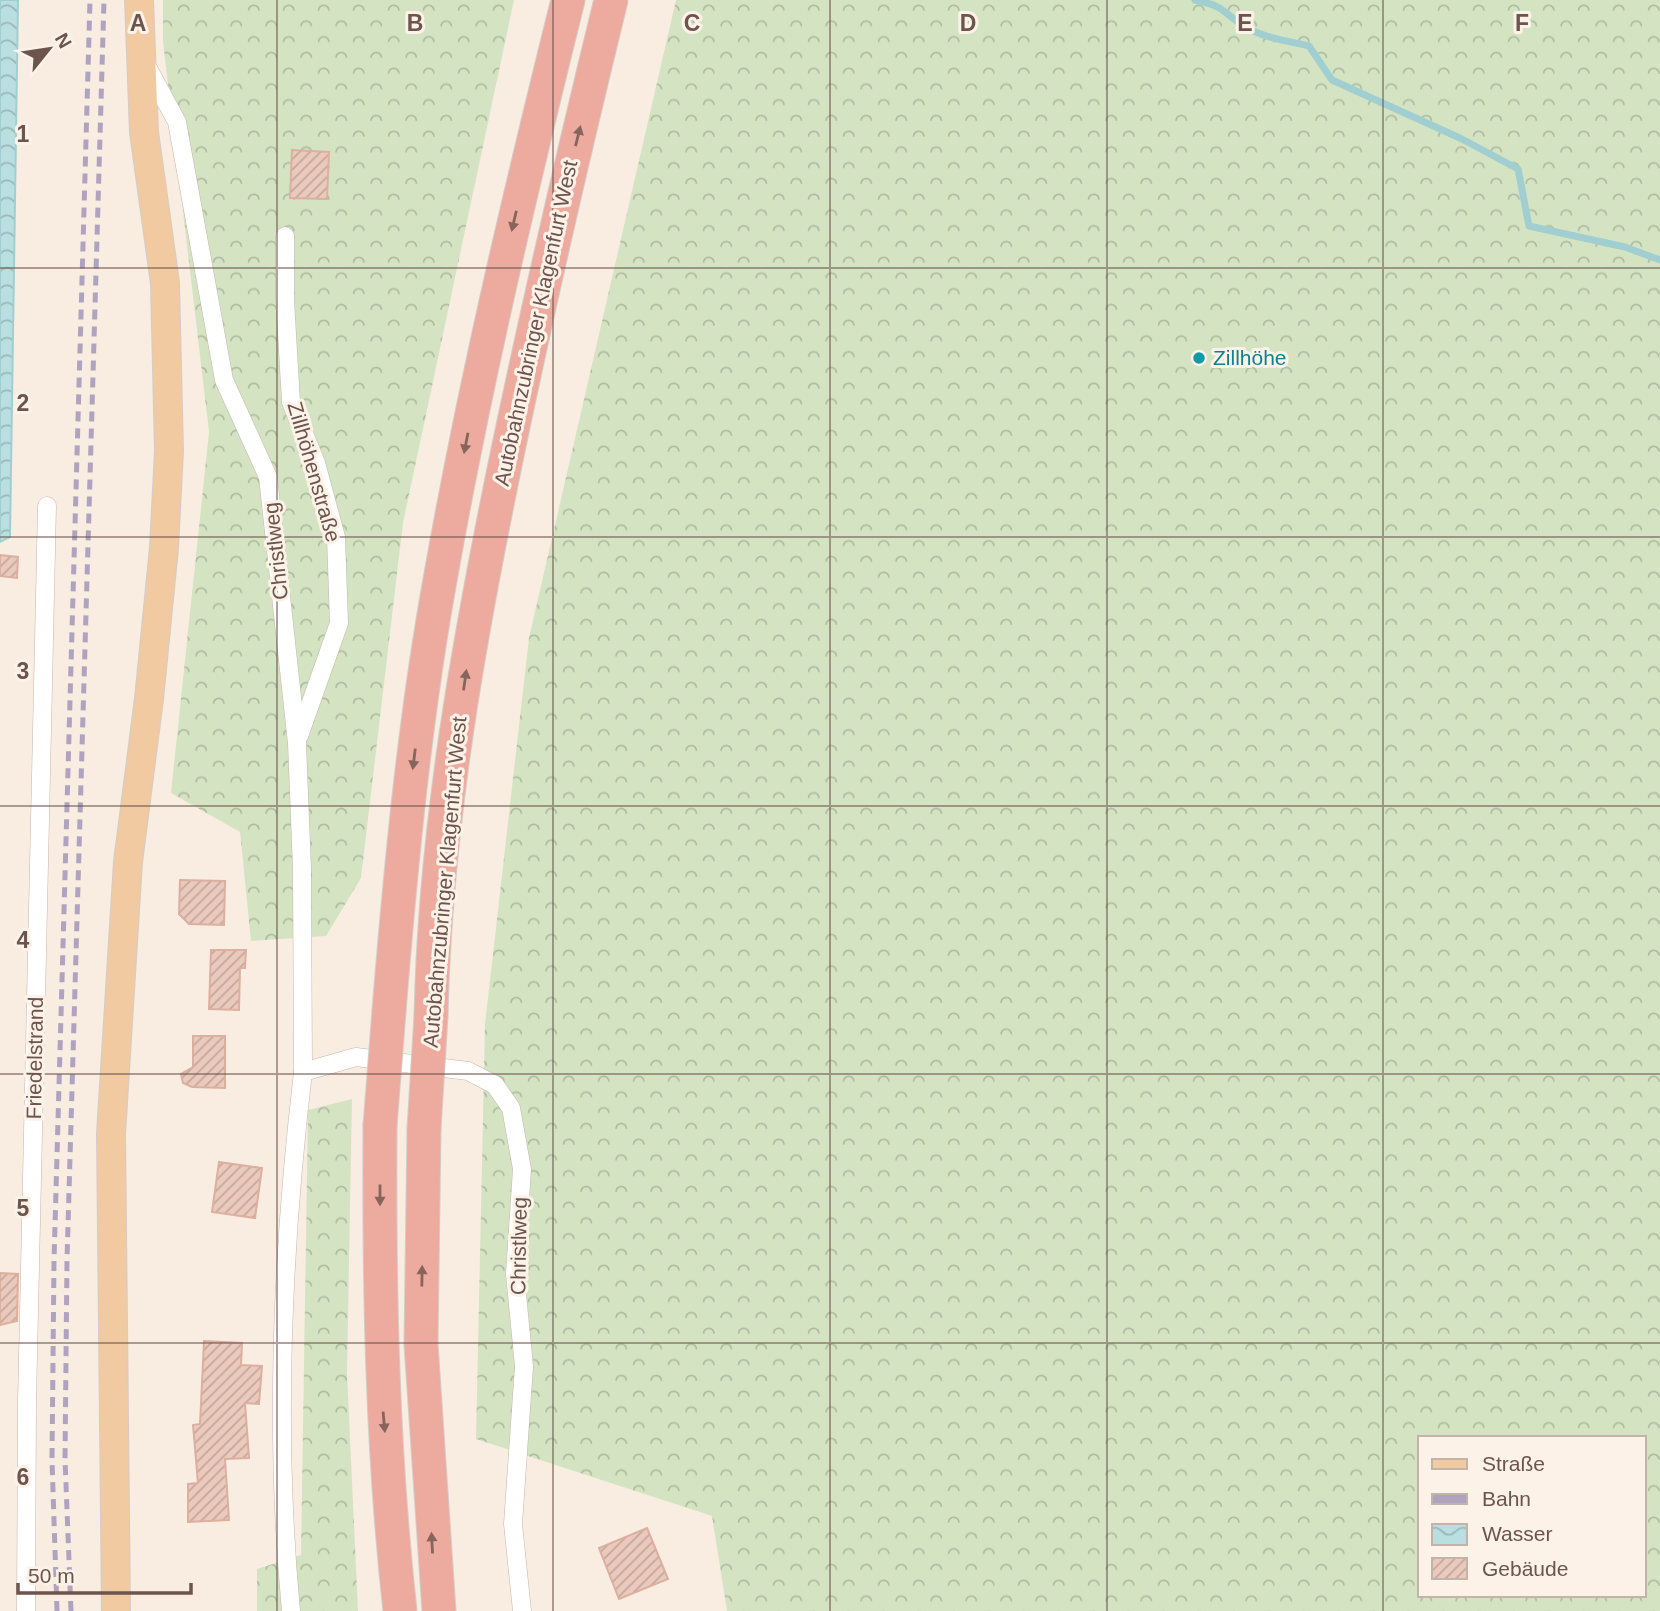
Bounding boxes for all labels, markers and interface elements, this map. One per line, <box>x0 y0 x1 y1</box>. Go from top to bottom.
text: A <box>130 10 146 36</box>
text: B <box>407 10 423 36</box>
text: C <box>684 10 700 36</box>
text: D <box>960 10 976 36</box>
text: E <box>1237 10 1253 36</box>
text: F <box>1515 10 1529 36</box>
north arrow <box>14 14 84 84</box>
text: N <box>51 30 76 52</box>
text: 1 <box>17 121 30 147</box>
one-way arrow <box>573 125 584 147</box>
street label: Autobahnzubringer Klagenfurt West <box>490 158 581 488</box>
one-way arrow <box>508 210 519 232</box>
place label: Zillhöhe <box>1213 346 1287 369</box>
marker: Zillhöhe <box>1191 350 1207 366</box>
text: 2 <box>17 390 29 416</box>
street label: Zillhöhenstraße <box>283 399 345 545</box>
one-way arrow <box>460 432 471 454</box>
street label: Christlweg <box>259 501 292 601</box>
text: 3 <box>17 658 29 684</box>
one-way arrow <box>460 669 471 691</box>
street label: Autobahnzubringer Klagenfurt West <box>419 715 470 1048</box>
one-way arrow <box>409 748 420 770</box>
text: 4 <box>17 927 30 953</box>
street label: Friedelstrand <box>22 997 47 1119</box>
one-way arrow <box>374 1184 386 1206</box>
text: 5 <box>17 1195 30 1221</box>
street label: Christlweg <box>506 1197 531 1295</box>
one-way arrow <box>416 1265 427 1287</box>
one-way arrow <box>379 1411 390 1433</box>
legend <box>1418 1436 1646 1597</box>
text: Straße <box>1482 1452 1545 1475</box>
text: 6 <box>17 1464 29 1490</box>
text: Bahn <box>1482 1487 1531 1510</box>
text: Wasser <box>1482 1522 1552 1545</box>
one-way arrow <box>426 1532 437 1554</box>
scale bar <box>18 1552 191 1596</box>
text: Gebäude <box>1482 1557 1568 1580</box>
text: 50 m <box>28 1564 75 1587</box>

